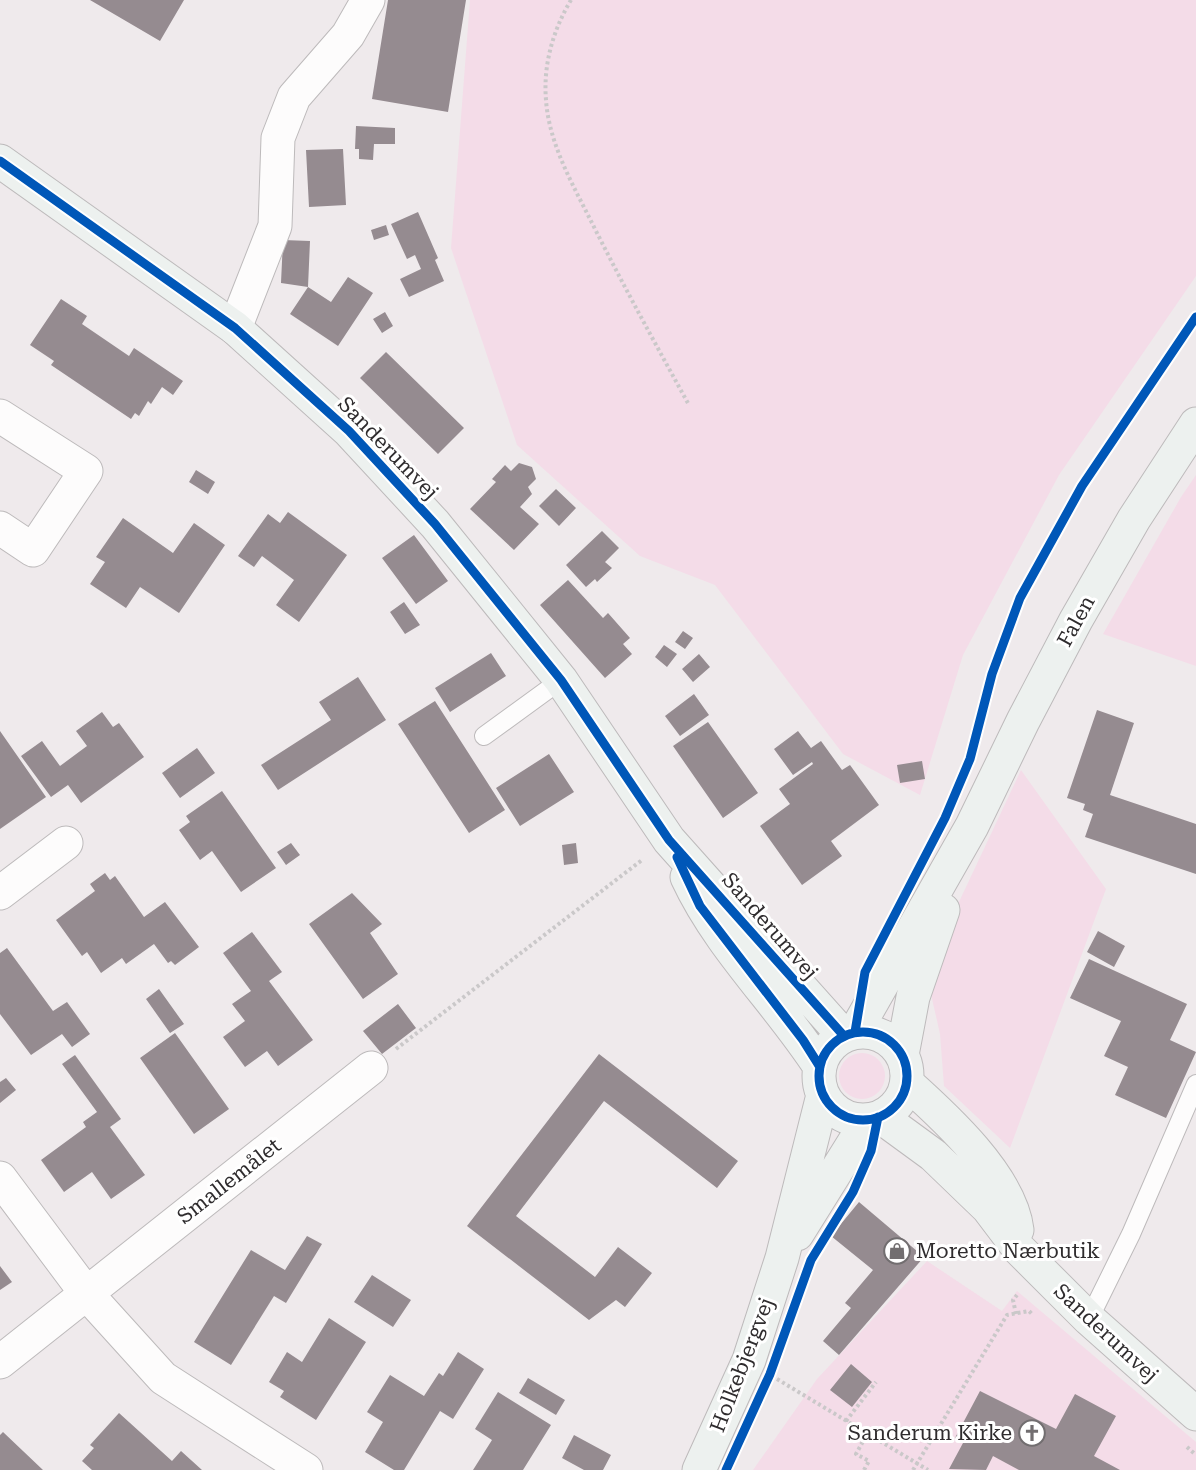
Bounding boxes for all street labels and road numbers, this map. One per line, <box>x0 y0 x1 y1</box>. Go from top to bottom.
street label: Sanderumvej <box>333 392 443 504</box>
street label: Falen <box>1052 591 1100 651</box>
street label: Sanderumvej <box>717 868 823 984</box>
street label: Smallemålet <box>173 1133 286 1229</box>
street label: Sanderumvej <box>1049 1279 1163 1387</box>
street label: Holkebjergvej <box>705 1294 779 1436</box>

